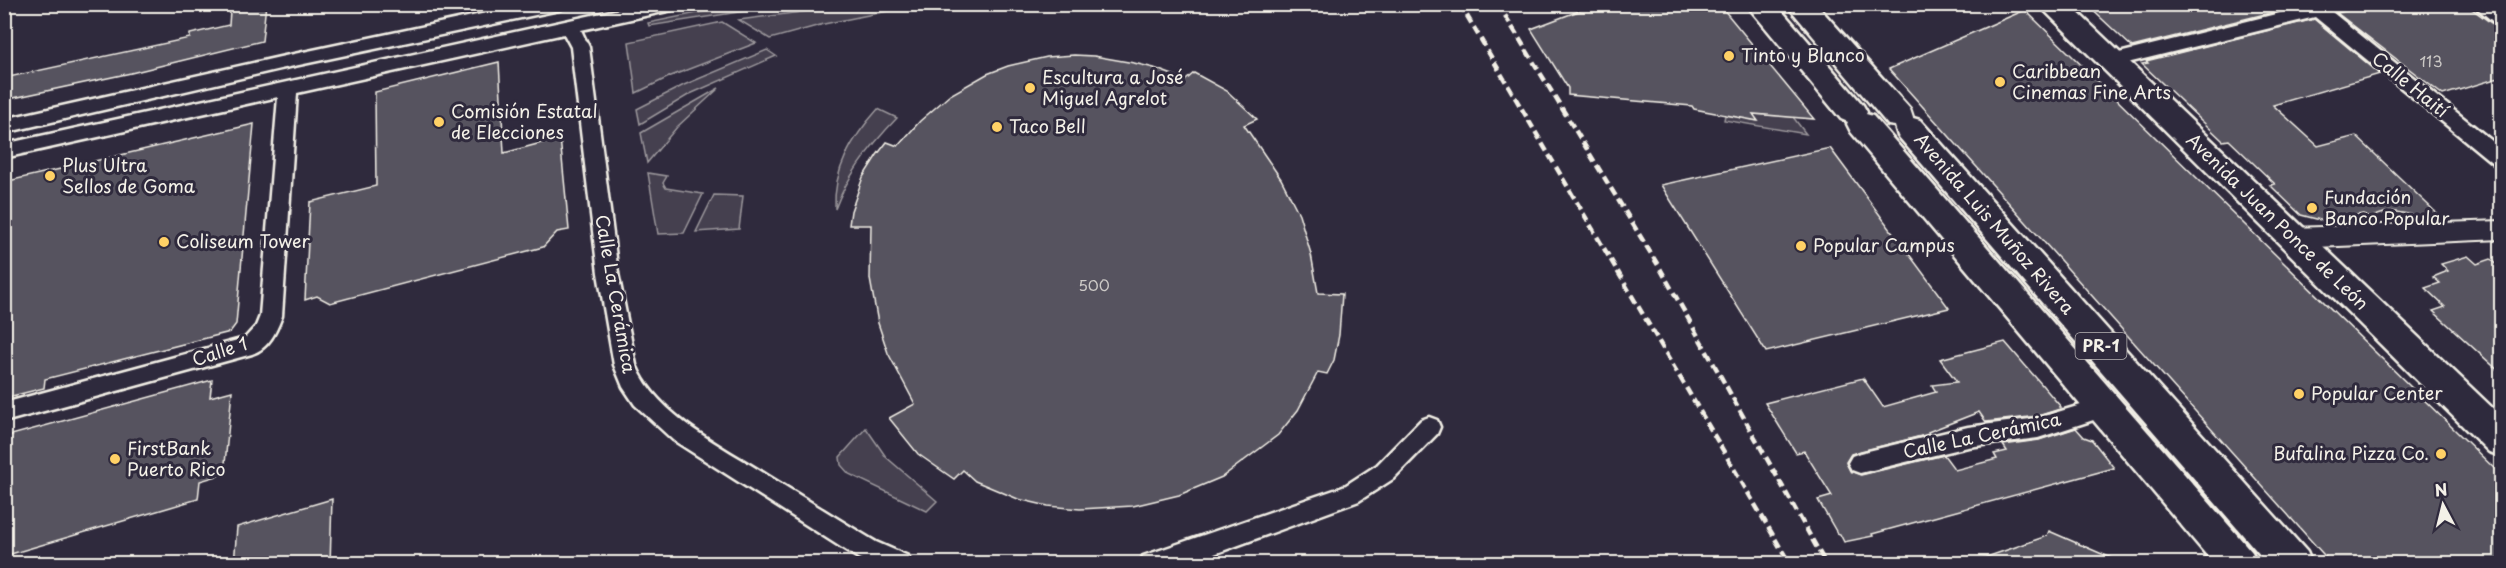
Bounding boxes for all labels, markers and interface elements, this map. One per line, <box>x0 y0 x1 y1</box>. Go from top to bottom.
place label: Tinto y Blanco <box>1741 41 1865 68</box>
street label: Calle Haití <box>2367 44 2455 123</box>
marker: Tinto y Blanco <box>1722 49 1736 63</box>
house number: 113 <box>2420 49 2442 72</box>
place label: Caribbean Cinemas Fine Arts <box>2012 57 2171 105</box>
place label: Escultura a José Miguel Agrelot <box>1042 63 1184 111</box>
marker: Caribbean Cinemas Fine Arts <box>1993 75 2007 89</box>
marker: Escultura a José Miguel Agrelot <box>1023 81 1037 95</box>
place label: Comisión Estatal de Elecciones <box>451 97 598 145</box>
place label: Taco Bell <box>1009 112 1086 139</box>
marker: Comisión Estatal de Elecciones <box>432 115 446 129</box>
marker: Taco Bell <box>990 120 1004 134</box>
street label: Avenida Luis Muñoz Rivera <box>1909 126 2082 320</box>
street label: Avenida Juan Ponce de León <box>2181 126 2375 316</box>
place label: Plus Ultra Sellos de Goma <box>62 151 196 199</box>
marker: Plus Ultra Sellos de Goma <box>43 169 57 183</box>
place label: Fundación Banco Popular <box>2324 183 2450 231</box>
marker: Fundación Banco Popular <box>2305 201 2319 215</box>
street label: Calle La Cerámica <box>589 212 644 376</box>
place label: Coliseum Tower <box>176 227 310 254</box>
place label: Popular Campus <box>1813 231 1955 258</box>
marker: Coliseum Tower <box>157 235 171 249</box>
marker: Popular Campus <box>1794 239 1808 253</box>
house number: 500 <box>1078 273 1110 296</box>
street label: Calle 1 <box>188 329 251 372</box>
road number: PR-1 <box>2076 333 2126 359</box>
place label: Popular Center <box>2311 379 2443 406</box>
marker: Popular Center <box>2292 387 2306 401</box>
street label: Calle La Cerámica <box>1900 404 2064 464</box>
place label: FirstBank Puerto Rico <box>127 434 225 482</box>
place label: Bufalina Pizza Co. <box>2273 439 2429 466</box>
marker: Bufalina Pizza Co. <box>2434 447 2448 461</box>
marker: FirstBank Puerto Rico <box>108 452 122 466</box>
north arrow <box>2413 475 2473 535</box>
text: N <box>2433 476 2449 502</box>

